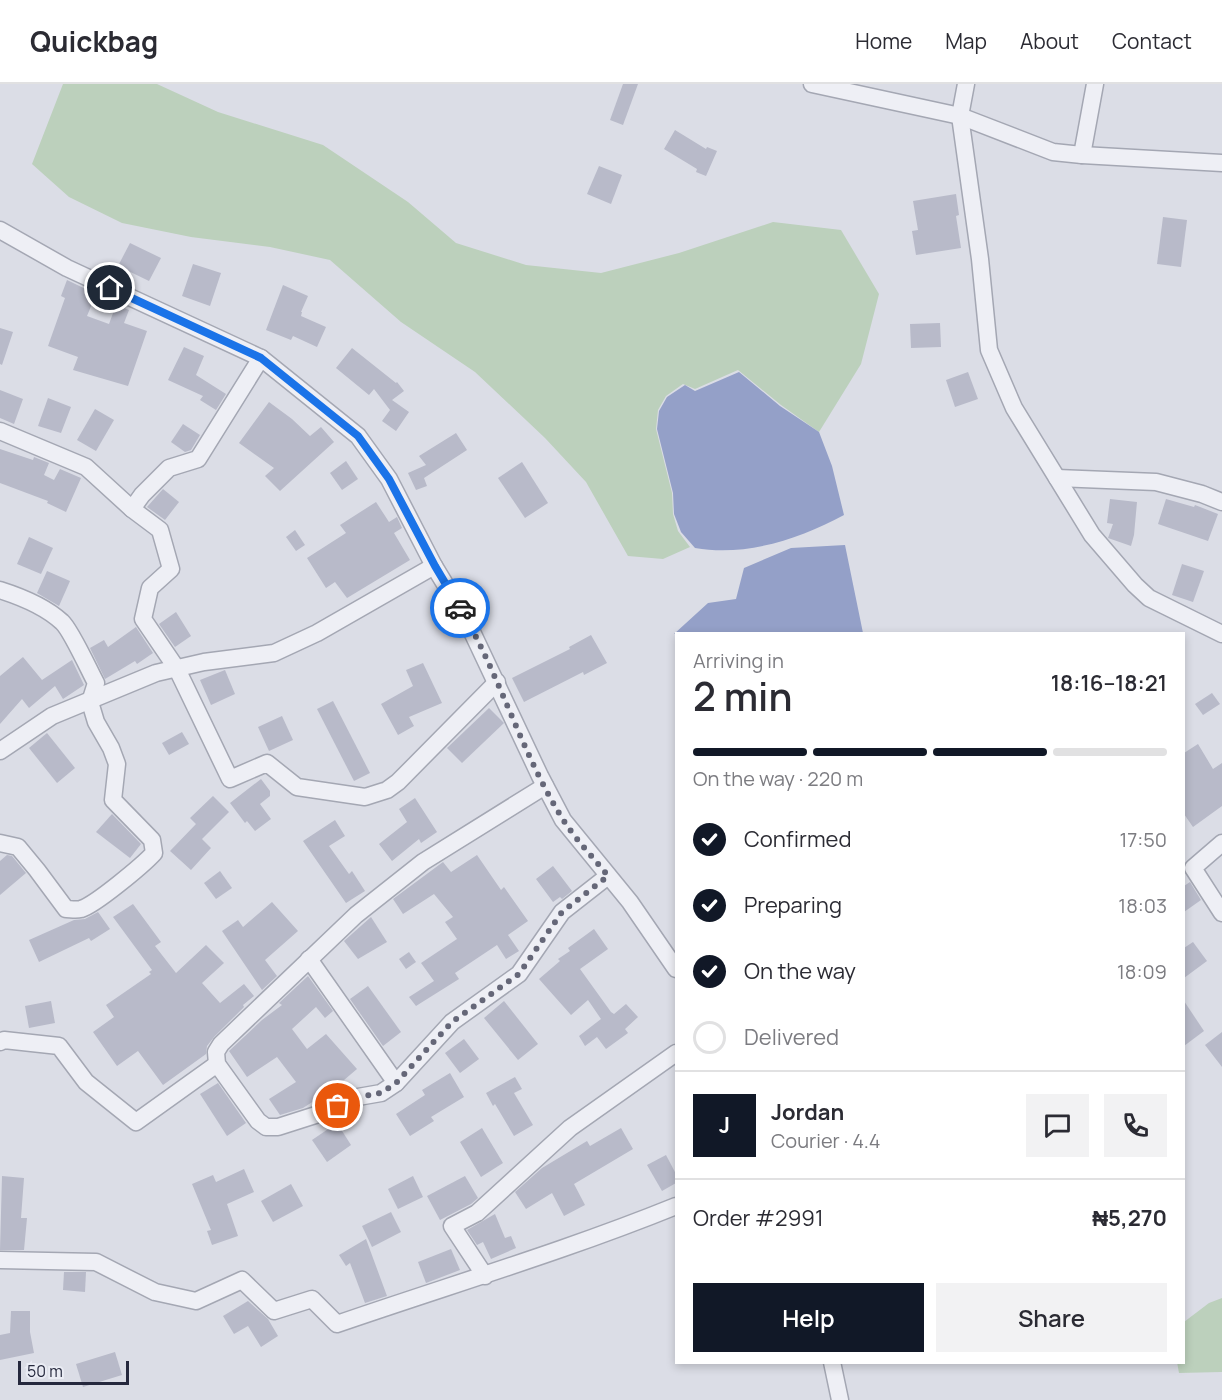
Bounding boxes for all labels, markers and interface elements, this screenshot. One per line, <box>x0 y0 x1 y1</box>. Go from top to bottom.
text: Quickbag <box>30 22 158 60</box>
text: Home <box>855 27 912 55</box>
text: Map <box>945 27 987 55</box>
text: About <box>1020 27 1079 55</box>
text: Contact <box>1112 27 1192 55</box>
pin <box>84 262 135 313</box>
icon: home <box>93 271 126 304</box>
courier <box>430 578 490 638</box>
icon: car <box>444 592 477 625</box>
text: Arriving in <box>693 647 784 674</box>
text: 18:16–18:21 <box>1051 668 1167 698</box>
text: 2 min <box>693 669 792 723</box>
text: On the way · 220 m <box>693 765 863 792</box>
icon: check <box>693 823 726 856</box>
text: Confirmed <box>744 824 852 854</box>
text: 17:50 <box>1119 826 1167 853</box>
icon: check <box>693 889 726 922</box>
text: Preparing <box>744 890 842 920</box>
text: 18:03 <box>1118 892 1167 919</box>
icon: check <box>693 955 726 988</box>
text: On the way <box>744 956 856 986</box>
text: 18:09 <box>1117 958 1167 985</box>
text: Delivered <box>744 1022 839 1052</box>
pin <box>312 1080 363 1131</box>
icon: bag <box>321 1089 354 1122</box>
button: chat <box>1026 1094 1089 1157</box>
button: phone <box>1104 1094 1167 1157</box>
text: Jordan <box>771 1097 844 1127</box>
text: J <box>719 1110 730 1140</box>
text: Courier · 4.4 <box>771 1127 881 1154</box>
text: Order #2991 <box>693 1203 824 1233</box>
text: ₦5,270 <box>1092 1203 1167 1233</box>
button: Help <box>693 1283 924 1352</box>
button: Share <box>936 1283 1167 1352</box>
scale bar <box>18 1358 129 1386</box>
text: 50 m <box>27 1360 63 1382</box>

